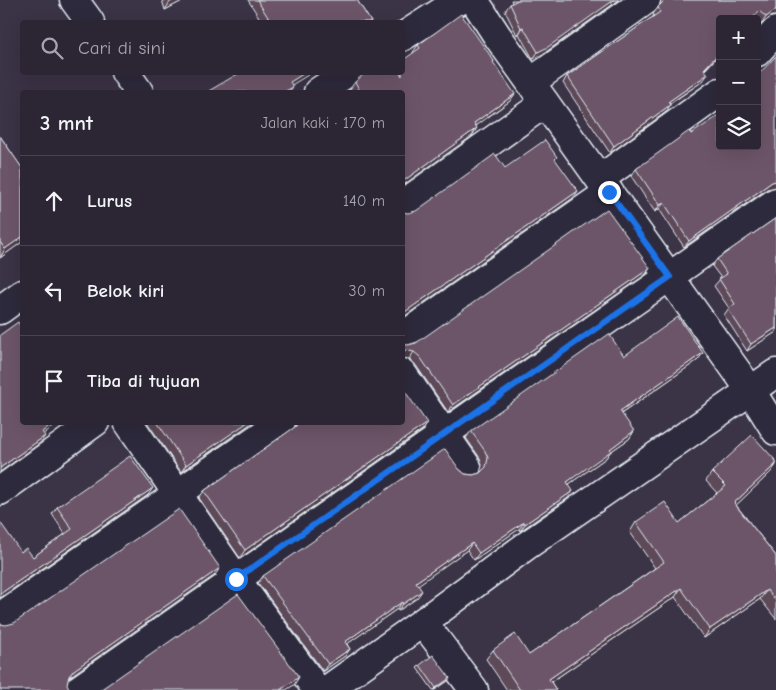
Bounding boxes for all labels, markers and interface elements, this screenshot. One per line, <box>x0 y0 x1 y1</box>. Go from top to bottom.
map controls <box>716 15 761 150</box>
button: + <box>716 15 761 60</box>
search box <box>20 20 405 75</box>
icon: search <box>38 34 66 62</box>
text: Cari di sini <box>78 37 165 59</box>
button: − <box>716 60 761 105</box>
button: layers <box>716 105 761 150</box>
text: 3 mnt <box>40 111 93 135</box>
text: Jalan kaki · 170 m <box>261 114 385 132</box>
route end <box>598 181 621 204</box>
icon: ahead <box>40 187 68 215</box>
text: Lurus <box>87 190 132 212</box>
text: 140 m <box>343 192 385 210</box>
icon: left <box>40 277 68 305</box>
text: Belok kiri <box>87 280 164 302</box>
text: 30 m <box>349 282 385 300</box>
icon: arrive <box>40 367 68 395</box>
text: Tiba di tujuan <box>87 370 200 392</box>
route start <box>225 568 248 591</box>

